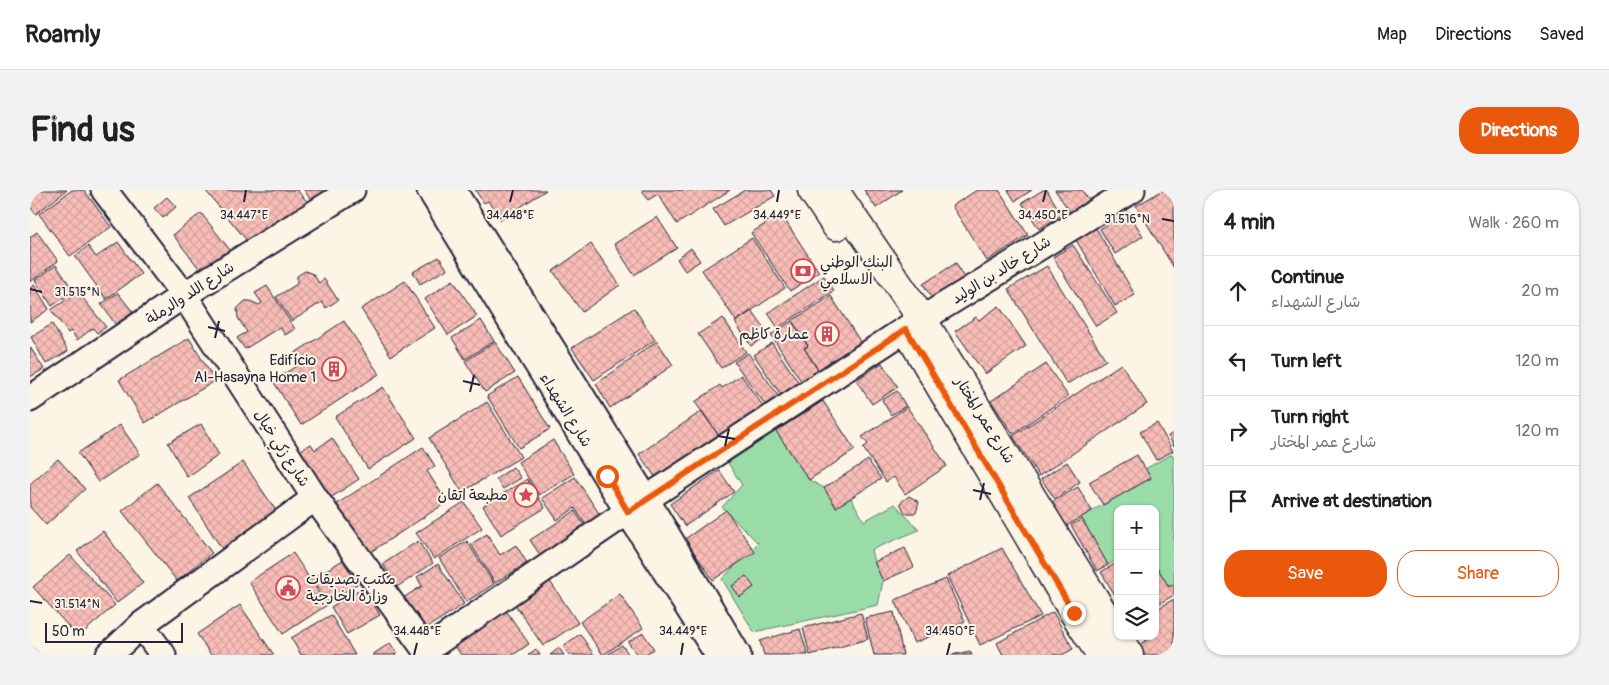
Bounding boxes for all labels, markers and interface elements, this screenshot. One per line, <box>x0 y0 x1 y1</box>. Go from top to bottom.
text: Roamly <box>25 20 100 49</box>
text: Map <box>1377 23 1407 46</box>
text: Directions <box>1435 23 1511 46</box>
text: Saved <box>1539 23 1584 46</box>
button: Directions <box>1459 107 1579 154</box>
text: Find us <box>30 108 135 152</box>
text: 34.447°E <box>220 208 268 223</box>
text: 34.448°E <box>486 208 534 223</box>
text: 34.449°E <box>753 208 801 223</box>
text: 34.450°E <box>1018 208 1068 223</box>
text: 4 min <box>1224 209 1275 236</box>
text: 31.516°N <box>1104 212 1150 227</box>
text: Walk · 260 m <box>1468 213 1559 233</box>
street label: شارع خالد بن الوليد <box>948 232 1054 309</box>
place label: البنك الوطني الاسلامي <box>820 253 893 292</box>
street label: شارع اللد والرملة <box>142 258 238 329</box>
bank icon: البنك الوطني الاسلامي <box>790 258 816 284</box>
text: Continue <box>1271 265 1344 289</box>
icon: ahead <box>1224 277 1252 305</box>
text: 20 m <box>1521 281 1559 301</box>
text: 31.515°N <box>54 285 100 300</box>
text: شارع الشهداء <box>1271 292 1360 312</box>
building icon: عمارة كاظم <box>814 321 840 347</box>
place label: عمارة كاظم <box>739 325 810 346</box>
icon: left <box>1224 347 1252 375</box>
text: Turn left <box>1271 349 1341 373</box>
place label: Edifício Al-Hasayna Home 1 <box>194 351 316 387</box>
text: 120 m <box>1515 351 1559 371</box>
building icon: Edifício Al-Hasayna Home 1 <box>321 356 347 382</box>
street label: شارع الشهداء <box>535 370 596 451</box>
street label: شارع عمر المختار <box>950 373 1019 467</box>
text: Turn right <box>1271 405 1349 429</box>
street label: شارع زكي خيال <box>247 406 314 492</box>
icon: right <box>1224 417 1252 445</box>
text: 120 m <box>1515 421 1559 441</box>
text: شارع عمر المختار <box>1271 432 1376 452</box>
route start <box>596 465 619 488</box>
place icon: مطبعة اتقان <box>513 482 539 508</box>
place label: مطبعة اتقان <box>438 486 508 505</box>
icon: arrive <box>1224 487 1252 515</box>
text: Arrive at destination <box>1271 489 1432 513</box>
map controls <box>1114 505 1159 640</box>
button: + <box>1114 505 1159 550</box>
button: − <box>1114 550 1159 595</box>
button: Save <box>1224 550 1387 597</box>
button: Share <box>1397 550 1559 597</box>
place label: مكتب تصديقات وزارة الخارجية <box>306 570 396 606</box>
public building icon: مكتب تصديقات وزارة الخارجية <box>275 575 301 601</box>
button: layers <box>1114 595 1159 640</box>
text: 31.514°N <box>54 597 100 612</box>
route end <box>1063 602 1086 625</box>
scale bar <box>45 620 182 643</box>
text: 50 m <box>52 623 85 640</box>
text: 34.448°E <box>393 624 441 639</box>
text: 34.449°E <box>659 624 707 639</box>
text: 34.450°E <box>925 624 975 639</box>

